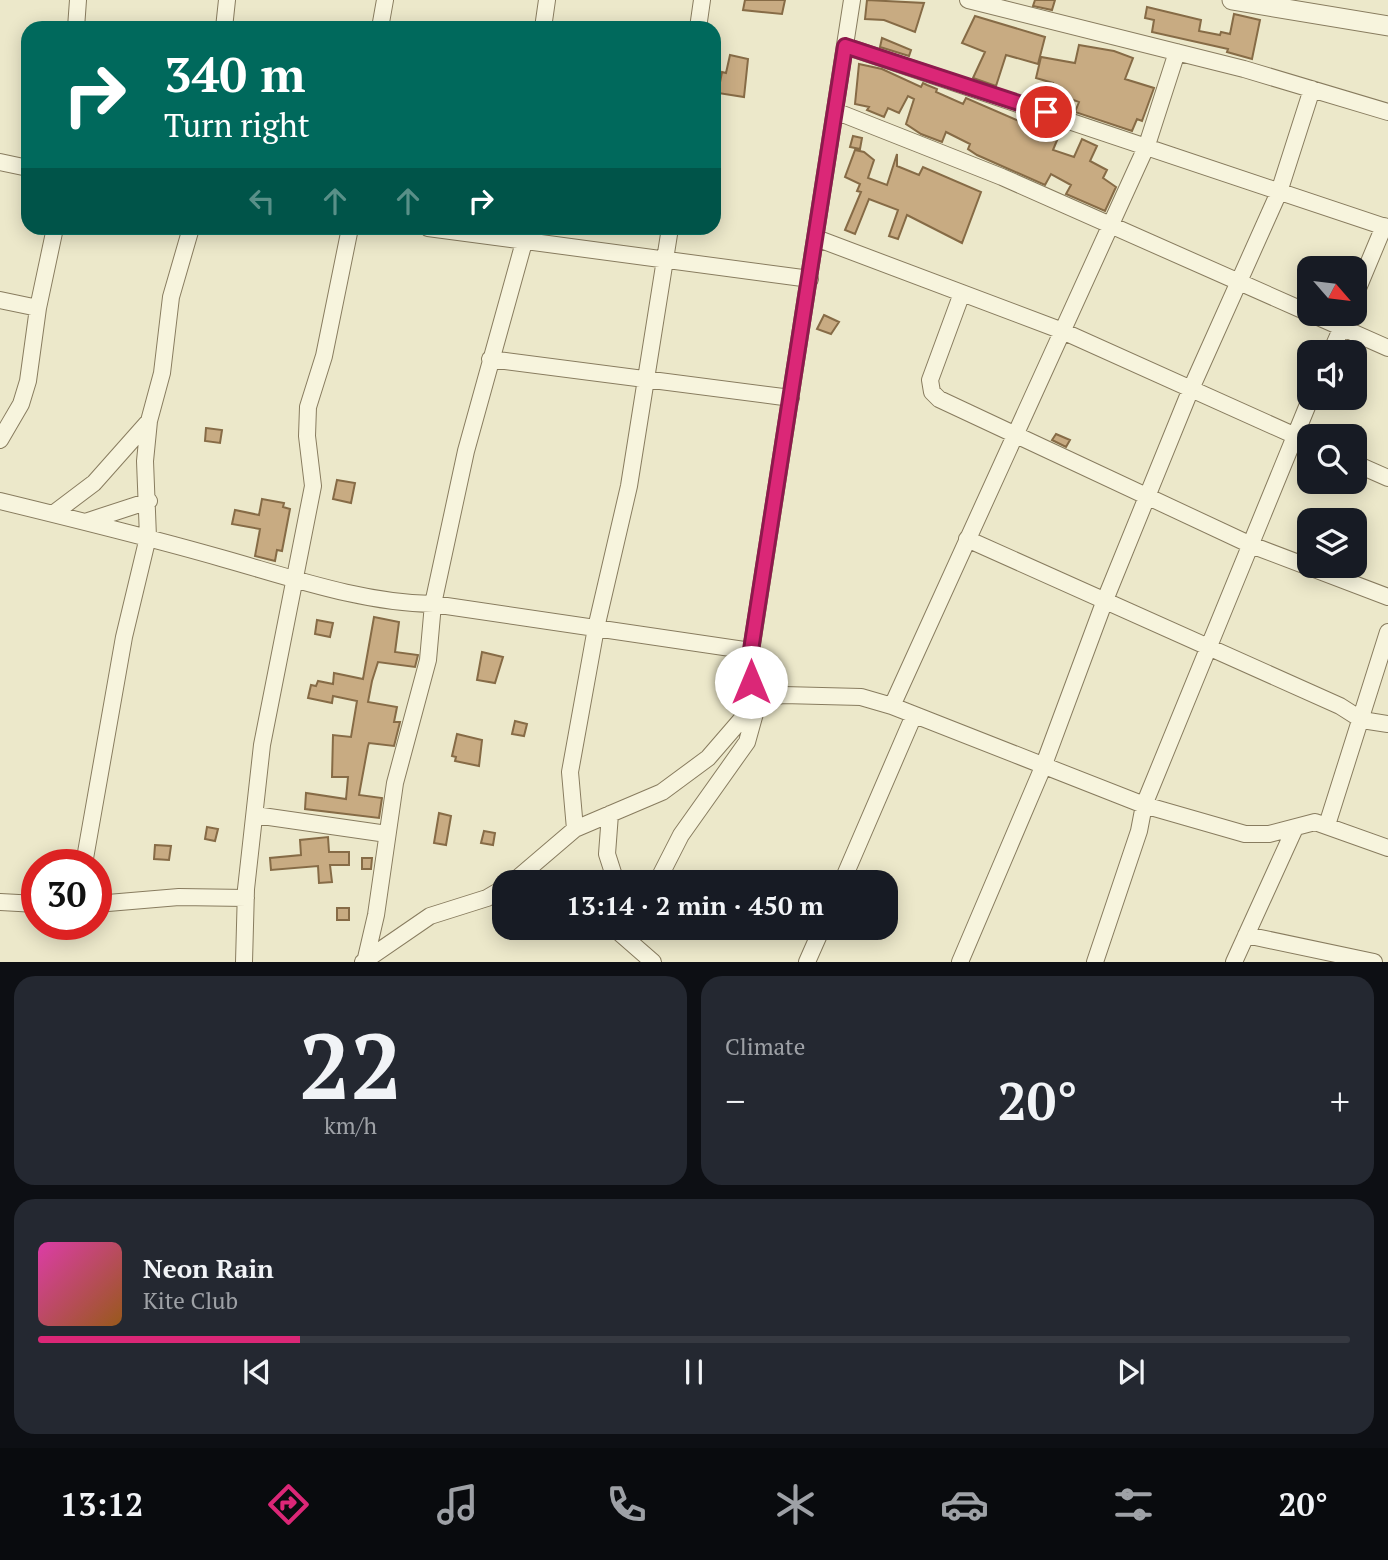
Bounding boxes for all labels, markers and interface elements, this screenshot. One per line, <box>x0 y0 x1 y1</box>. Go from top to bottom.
text: 340 m <box>164 41 306 106</box>
icon: right <box>49 49 140 140</box>
pin <box>1016 82 1076 142</box>
icon: arrive <box>1027 93 1065 131</box>
text: Turn right <box>164 104 310 146</box>
icon: left <box>243 182 281 220</box>
icon: ahead <box>316 182 354 220</box>
icon: ahead <box>389 182 427 220</box>
icon: right <box>462 182 500 220</box>
north arrow <box>1297 256 1367 326</box>
map controls <box>1297 256 1367 578</box>
button: sound <box>1297 340 1367 410</box>
button: search <box>1297 424 1367 494</box>
button: layers <box>1297 508 1367 578</box>
position arrow <box>714 645 788 719</box>
speed limit sign: 30 <box>21 849 112 940</box>
text: 13:14 · 2 min · 450 m <box>566 888 824 922</box>
text: 22 <box>299 1004 402 1125</box>
text: Climate <box>725 1031 805 1062</box>
text: 20° <box>997 1066 1078 1135</box>
text: − <box>725 1076 745 1126</box>
text: + <box>1330 1076 1350 1126</box>
text: km/h <box>324 1110 377 1141</box>
text: Neon Rain <box>143 1251 274 1285</box>
text: Kite Club <box>143 1285 238 1316</box>
icon: previous <box>238 1353 276 1391</box>
icon: pause <box>675 1353 713 1391</box>
icon: next <box>1112 1353 1150 1391</box>
icon: directions <box>264 1480 313 1529</box>
icon: music <box>433 1480 482 1529</box>
icon: phone <box>602 1480 651 1529</box>
icon: climate <box>771 1480 820 1529</box>
icon: car <box>940 1480 989 1529</box>
icon: filters <box>1109 1480 1158 1529</box>
text: 13:12 <box>60 1483 143 1525</box>
text: 20° <box>1278 1483 1328 1525</box>

